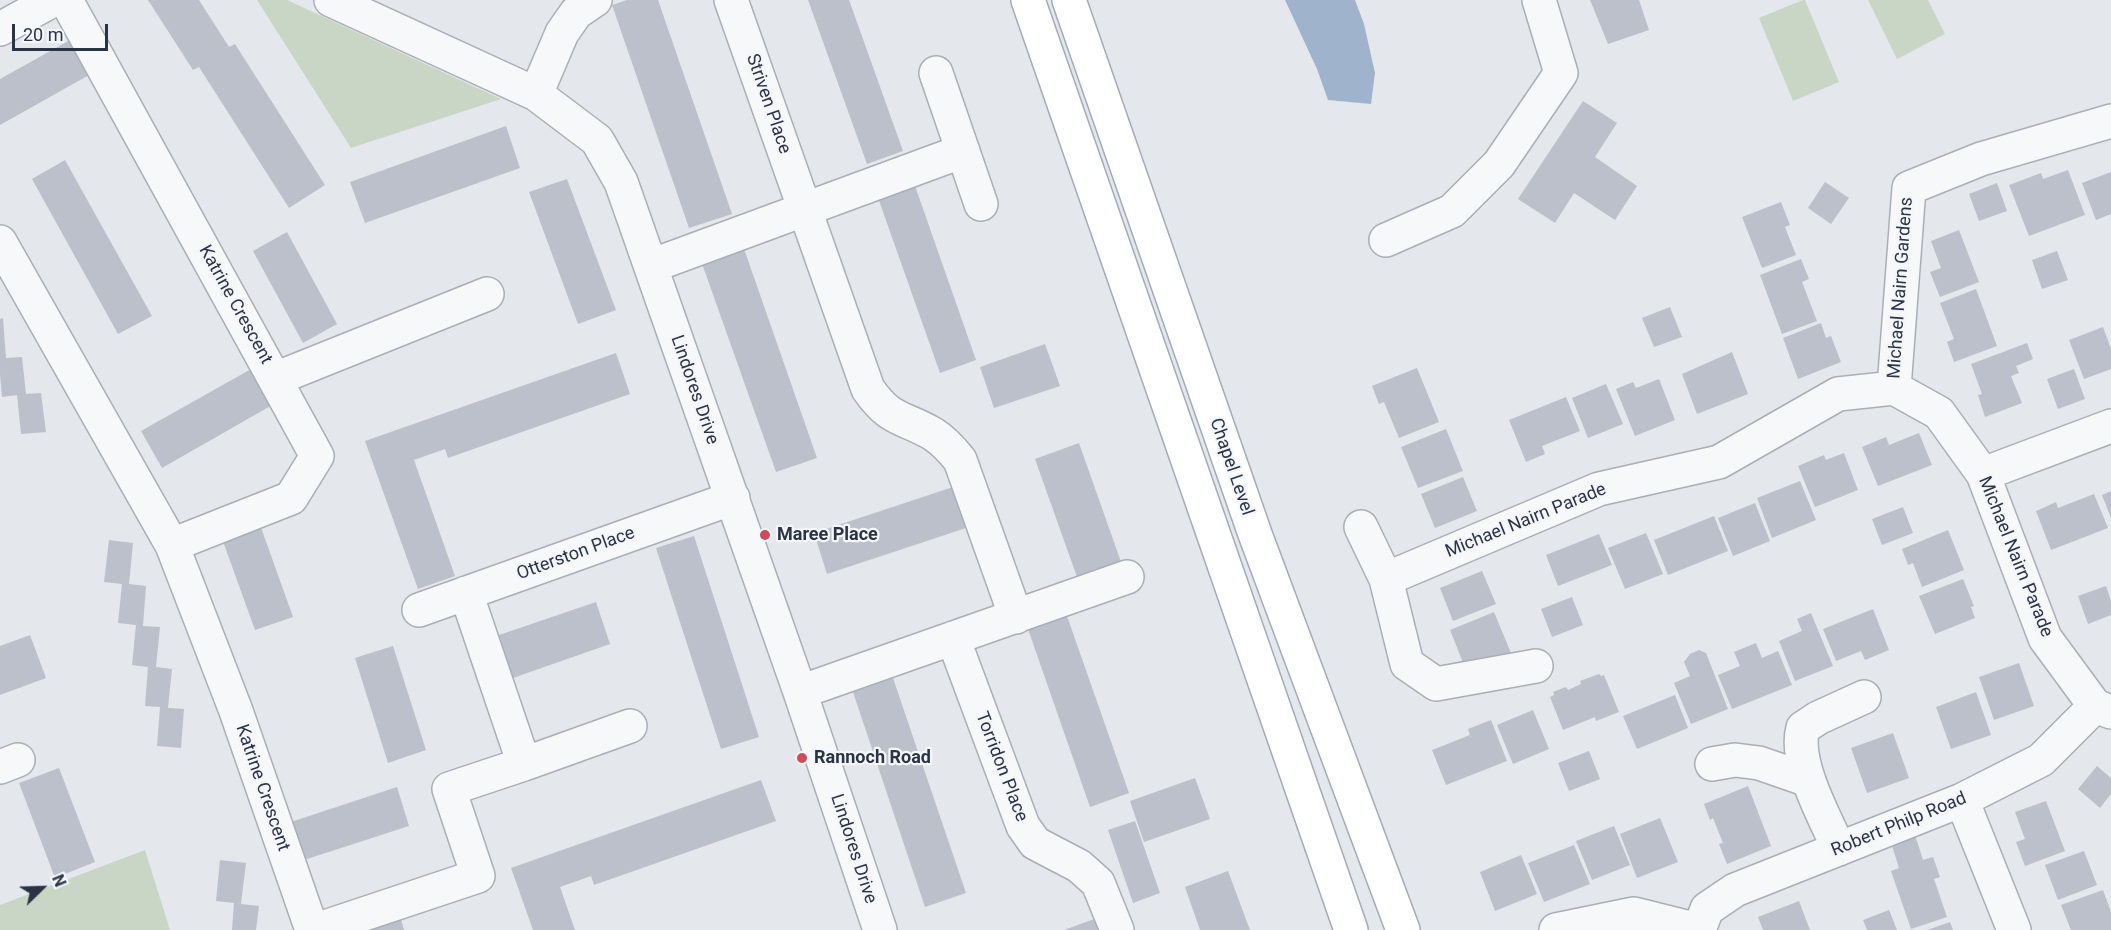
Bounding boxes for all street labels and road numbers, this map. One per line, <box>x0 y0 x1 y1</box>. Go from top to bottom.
street label: Striven Place <box>741 51 795 157</box>
street label: Michael Nairn Gardens <box>1884 196 1918 380</box>
street label: Katrine Crescent <box>193 242 277 368</box>
street label: Lindores Drive <box>665 333 723 447</box>
street label: Chapel Level <box>1204 415 1258 519</box>
street label: Michael Nairn Parade <box>1973 473 2057 641</box>
street label: Michael Nairn Parade <box>1442 479 1610 563</box>
street label: Otterston Place <box>514 523 638 585</box>
street label: Torridon Place <box>970 709 1032 825</box>
street label: Katrine Crescent <box>230 722 294 854</box>
street label: Robert Philp Road <box>1828 788 1970 862</box>
street label: Lindores Drive <box>825 791 881 907</box>

